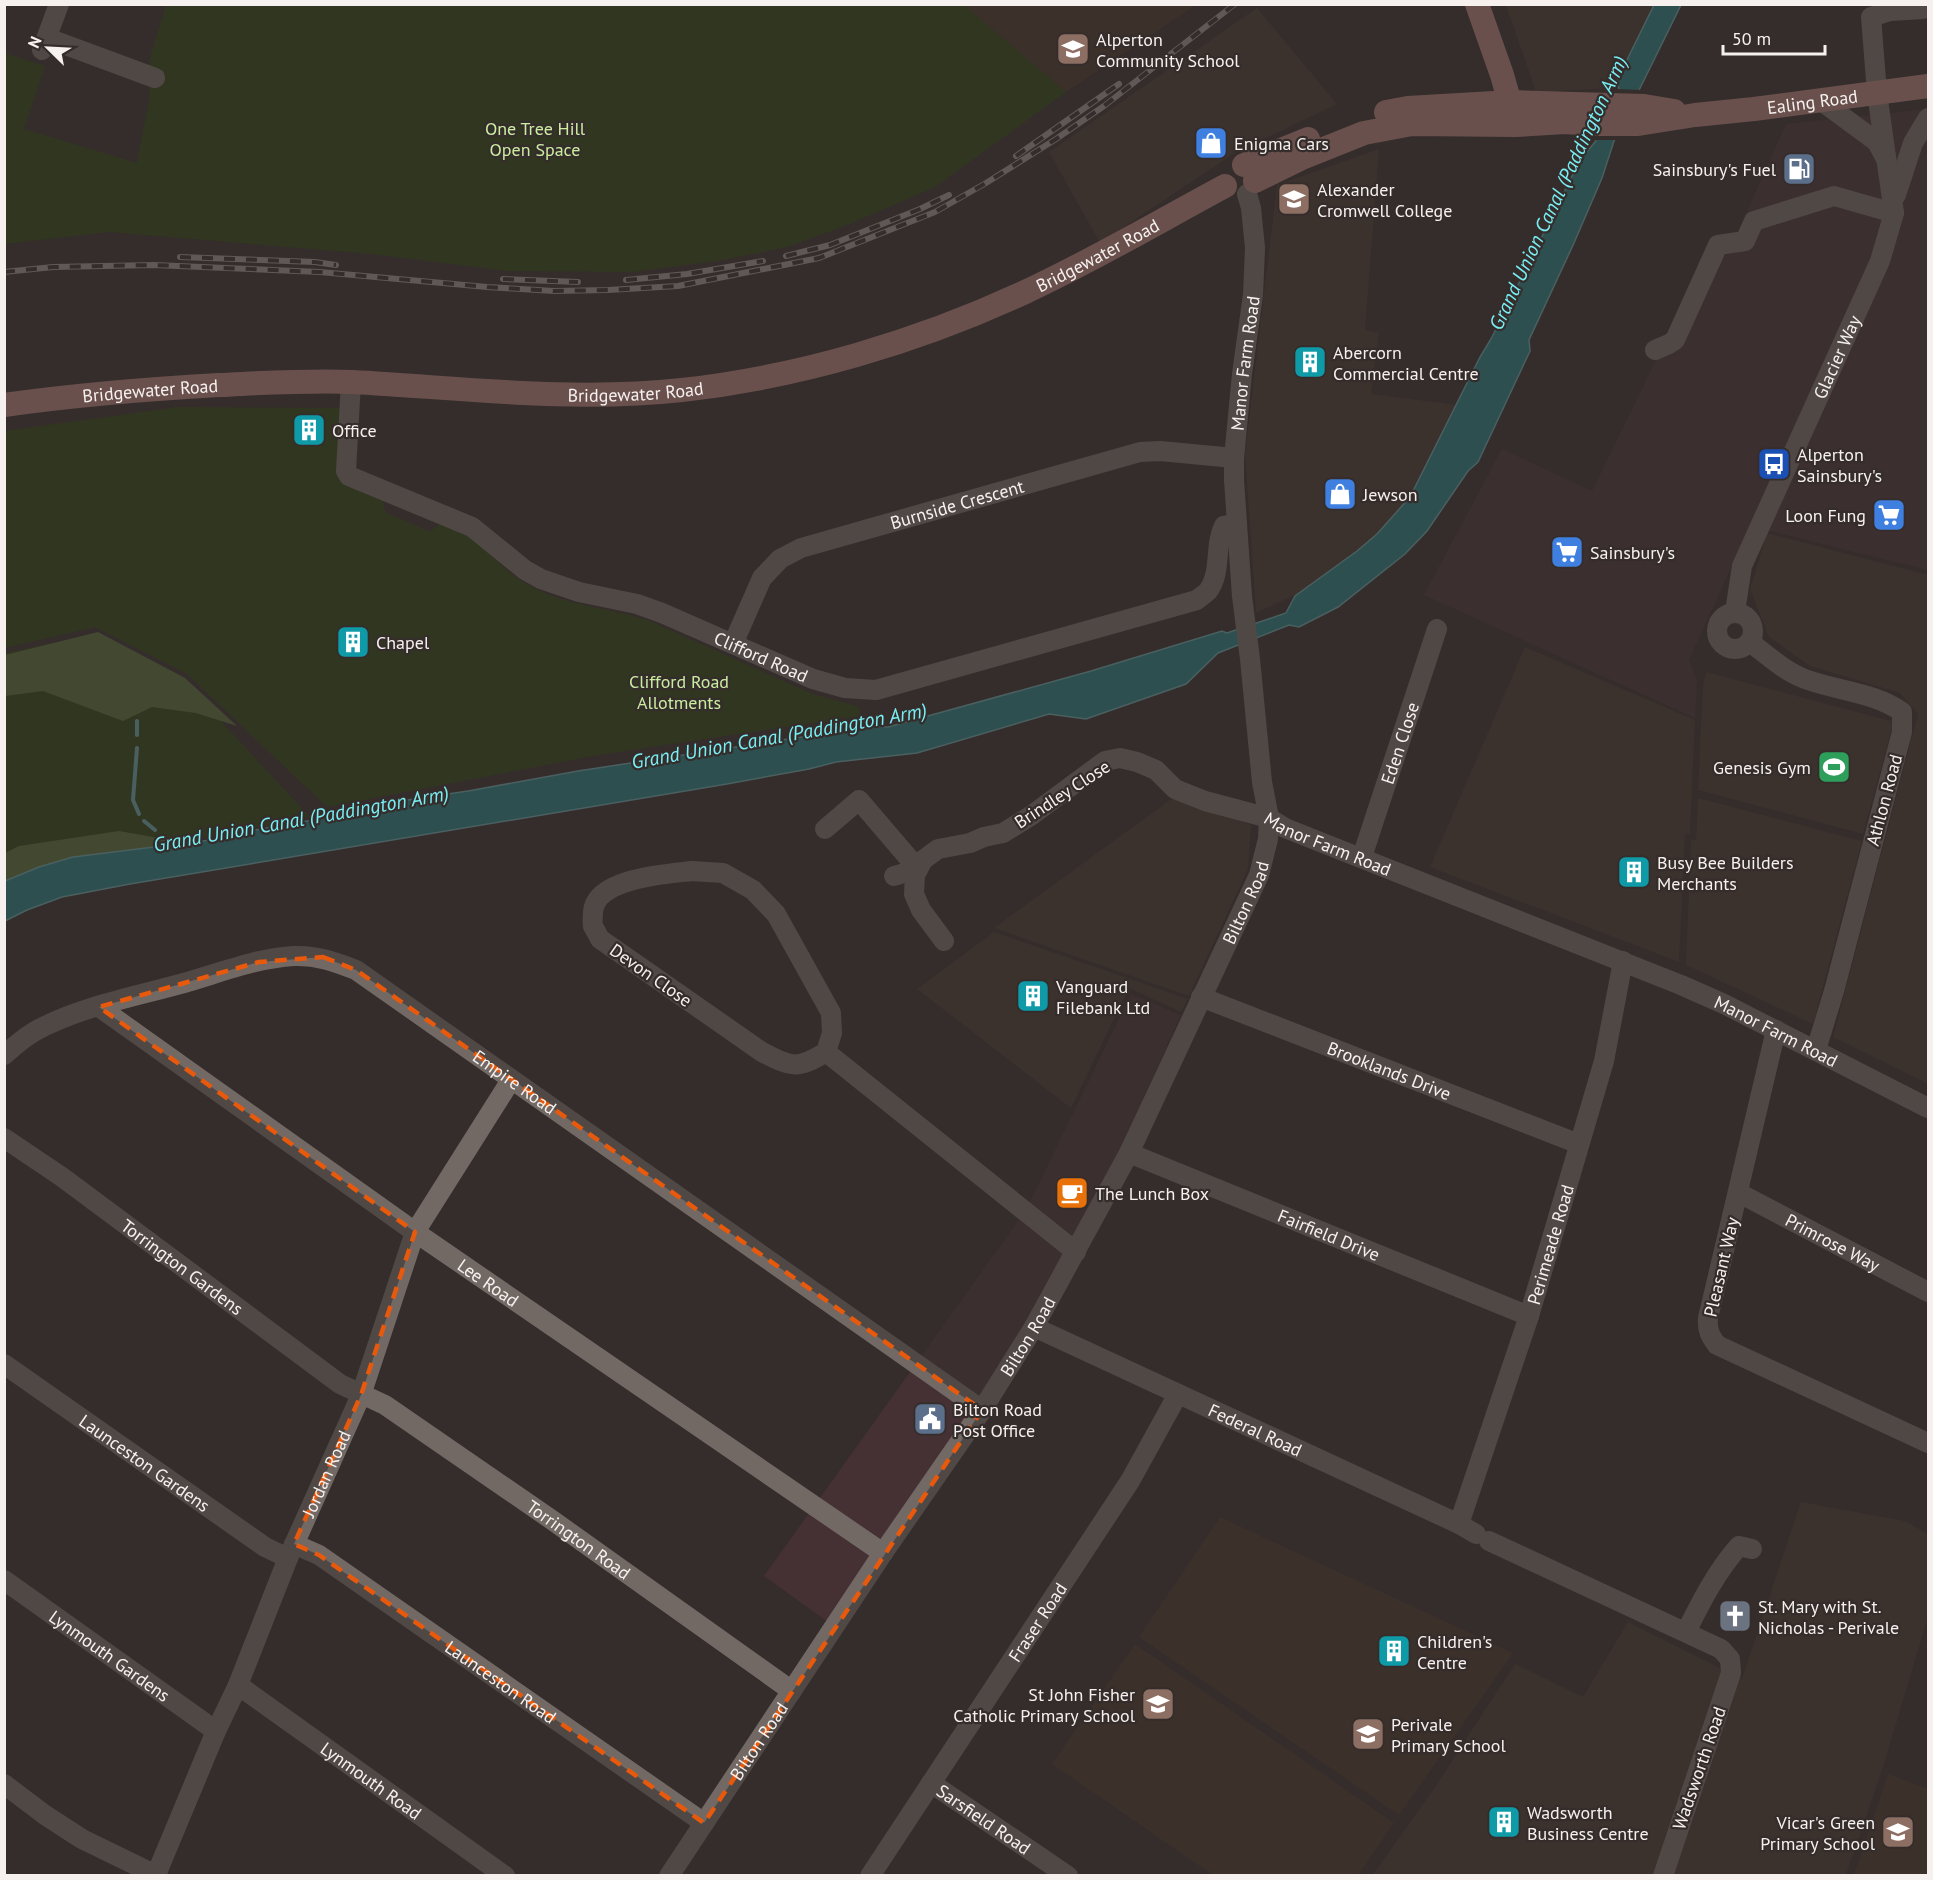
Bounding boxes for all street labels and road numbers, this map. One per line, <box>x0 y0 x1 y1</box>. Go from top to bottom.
street label: Ealing Road <box>1766 84 1859 119</box>
street label: Bridgewater Road <box>1032 213 1163 297</box>
street label: Manor Farm Road <box>1225 294 1264 432</box>
street label: Glacier Way <box>1808 311 1866 402</box>
street label: Bridgewater Road <box>81 374 219 407</box>
street label: Bridgewater Road <box>567 376 705 406</box>
street label: Burnside Crescent <box>887 474 1026 534</box>
street label: Clifford Road <box>711 626 812 687</box>
street label: Eden Close <box>1375 699 1424 787</box>
street label: Athlon Road <box>1861 752 1907 848</box>
street label: Brindley Close <box>1010 755 1114 833</box>
street label: Manor Farm Road <box>1260 806 1395 880</box>
street label: Bilton Road <box>1217 859 1274 948</box>
street label: Devon Close <box>605 938 697 1012</box>
street label: Manor Farm Road <box>1711 990 1842 1072</box>
street label: Brooklands Drive <box>1324 1036 1455 1105</box>
street label: Empire Road <box>469 1044 561 1119</box>
street label: Perimeade Road <box>1521 1182 1579 1307</box>
street label: Fairfield Drive <box>1275 1203 1383 1266</box>
street label: Primrose Way <box>1782 1208 1885 1277</box>
street label: Torrington Gardens <box>117 1214 248 1320</box>
street label: Pleasant Way <box>1698 1214 1744 1319</box>
street label: Lee Road <box>453 1253 524 1311</box>
street label: Bilton Road <box>995 1292 1060 1380</box>
street label: Federal Road <box>1205 1398 1306 1461</box>
street label: Launceston Gardens <box>75 1409 215 1517</box>
street label: Jordan Road <box>296 1427 355 1521</box>
street label: Torrington Road <box>522 1495 635 1584</box>
street label: Fraser Road <box>1003 1578 1072 1666</box>
street label: Lynmouth Gardens <box>45 1605 175 1706</box>
street label: Launceston Road <box>441 1635 561 1728</box>
street label: Bilton Road <box>724 1698 793 1784</box>
street label: Wadsworth Road <box>1667 1703 1731 1833</box>
street label: Lynmouth Road <box>316 1737 426 1824</box>
street label: Sarsfield Road <box>932 1779 1036 1859</box>

